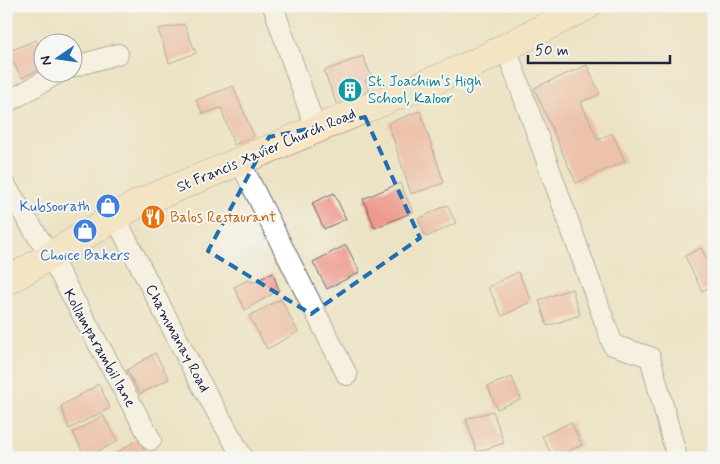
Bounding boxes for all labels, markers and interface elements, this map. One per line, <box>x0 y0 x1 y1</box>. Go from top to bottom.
north arrow <box>32 32 82 82</box>
scale bar <box>528 32 670 64</box>
text: 50 m <box>535 41 569 61</box>
text: N <box>36 54 56 67</box>
place label: St. Joachim's High School, Kaloor <box>368 72 482 109</box>
building icon: St. Joachim's High School, Kaloor <box>337 77 363 103</box>
street label: St Francis Xavier Church Road <box>174 104 359 198</box>
shop icon: Kubsoorath <box>95 193 121 219</box>
place label: Kubsoorath <box>19 197 90 217</box>
restaurant icon: Balos Restaurant <box>140 204 166 230</box>
place label: Balos Restaurant <box>170 208 276 228</box>
shop icon: Choice Bakers <box>72 218 98 244</box>
place label: Choice Bakers <box>40 246 130 266</box>
street label: Chammanay Road <box>140 281 214 396</box>
street label: Kollamparambil lane <box>58 286 140 411</box>

